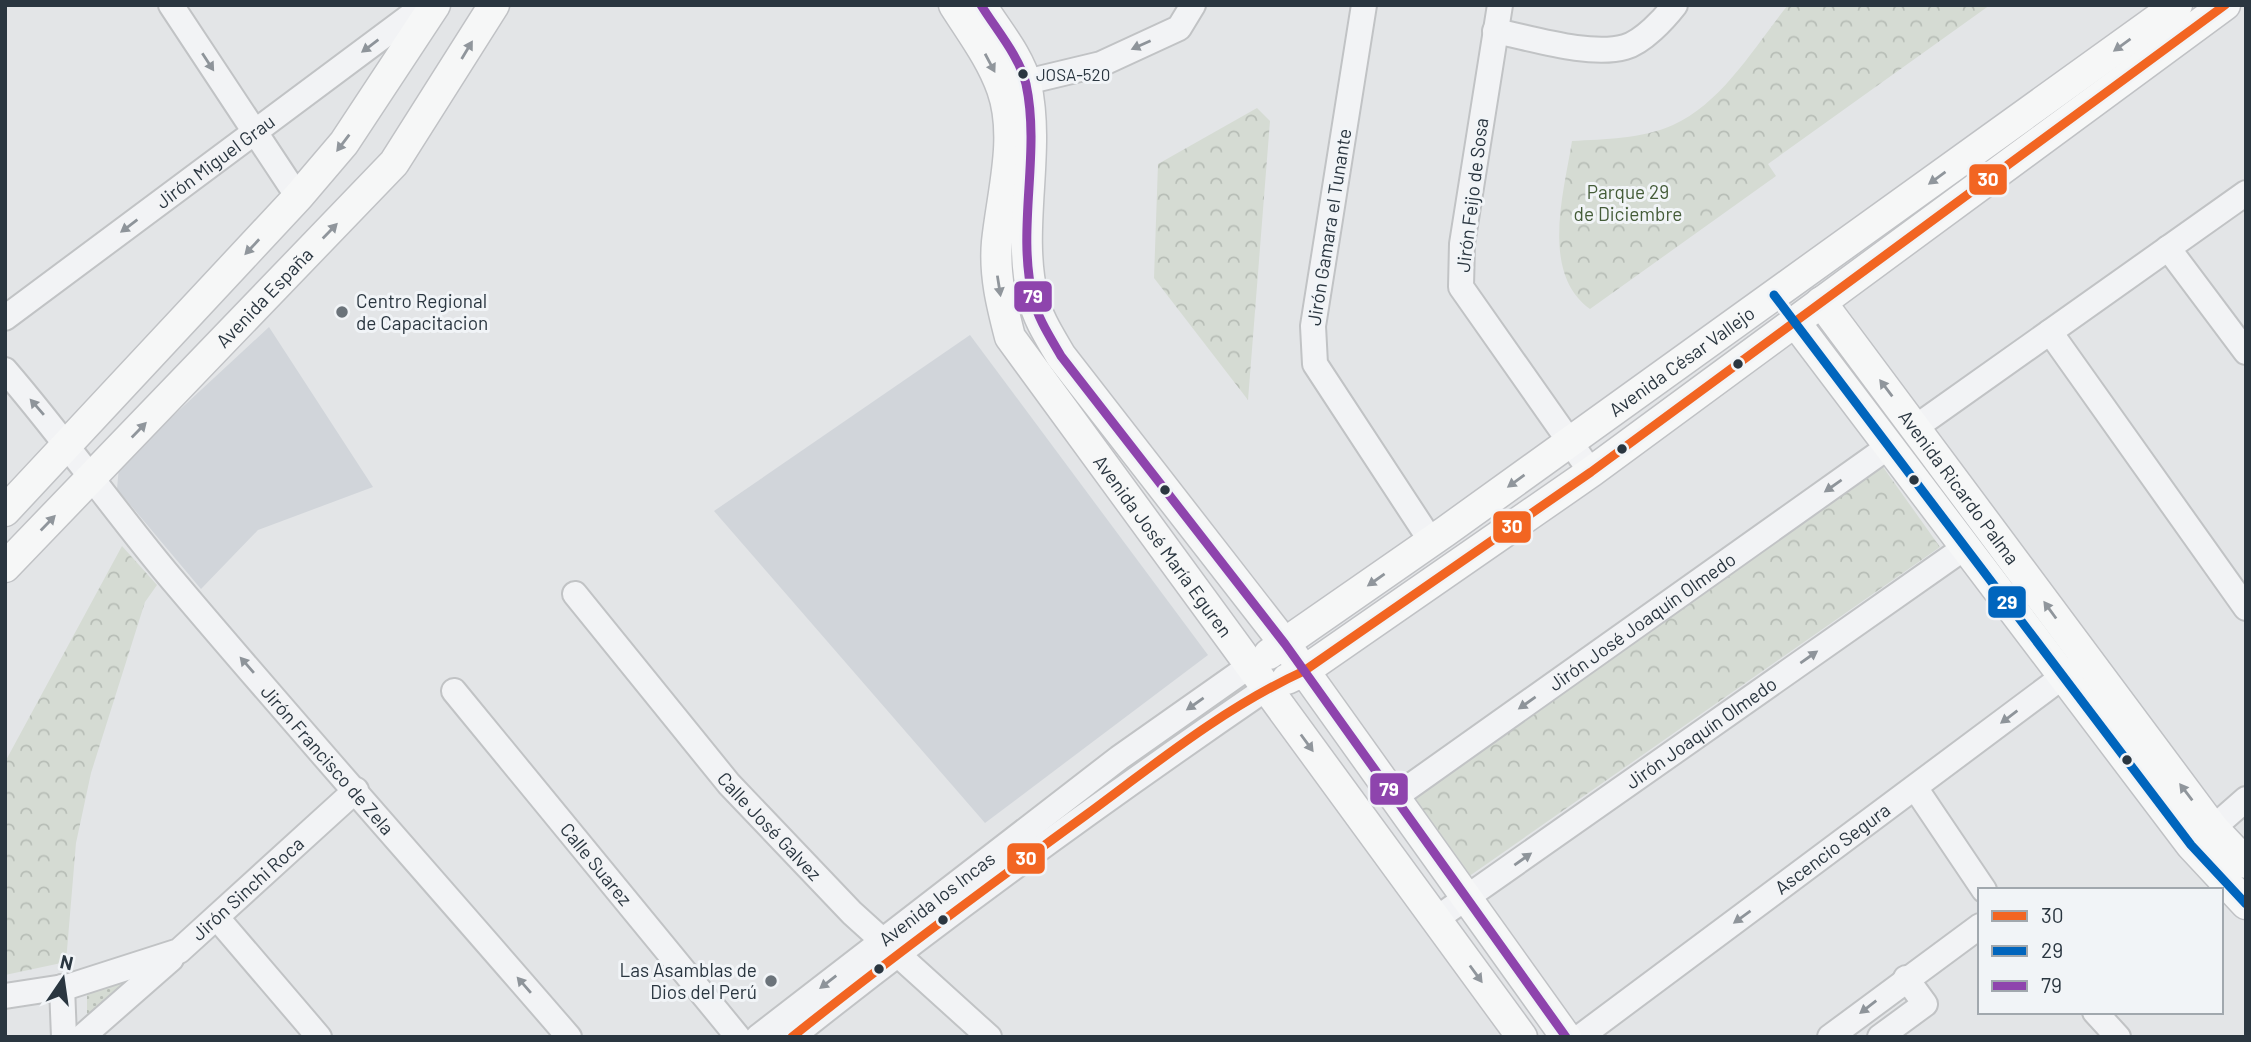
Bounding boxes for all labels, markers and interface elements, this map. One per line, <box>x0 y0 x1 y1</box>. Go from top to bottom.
one-way arrow <box>2113 38 2131 52</box>
one-way arrow <box>361 39 380 53</box>
one-way arrow <box>1131 39 1151 51</box>
one-way arrow <box>460 41 473 60</box>
one-way arrow <box>202 52 215 72</box>
one-way arrow <box>983 54 995 74</box>
place label: JOSA-520 <box>1036 64 1110 84</box>
marker: JOSA-520 <box>1016 67 1030 81</box>
street label: Jirón Miguel Grau <box>151 109 279 213</box>
street label: Jirón Feijo de Sosa <box>1451 116 1492 273</box>
street label: Jirón Gamara el Tunante <box>1302 127 1355 327</box>
one-way arrow <box>335 134 350 152</box>
line badge: 30 <box>1968 163 2008 196</box>
text: 30 <box>1977 167 1999 190</box>
one-way arrow <box>1928 171 1946 185</box>
park label: Parque 29 de Diciembre <box>1574 180 1682 225</box>
one-way arrow <box>120 219 138 233</box>
one-way arrow <box>322 223 338 240</box>
one-way arrow <box>244 238 260 255</box>
street label: Avenida España <box>211 243 317 352</box>
one-way arrow <box>994 275 1005 297</box>
line badge: 79 <box>1013 280 1053 313</box>
text: 79 <box>1023 284 1043 307</box>
place label: Centro Regional de Capacitacion <box>356 289 488 334</box>
street label: Avenida César Vallejo <box>1604 301 1759 421</box>
marker: Centro Regional de Capacitacion <box>334 304 350 320</box>
unlabelled marker <box>1731 357 1745 371</box>
one-way arrow <box>1878 379 1893 397</box>
one-way arrow <box>29 398 45 416</box>
street label: Avenida Ricardo Palma <box>1894 405 2025 569</box>
one-way arrow <box>130 422 146 439</box>
unlabelled marker <box>1615 442 1629 456</box>
street label: Avenida José María Eguren <box>1089 450 1238 641</box>
unlabelled marker <box>1907 473 1921 487</box>
one-way arrow <box>1507 474 1525 488</box>
one-way arrow <box>1824 479 1842 493</box>
unlabelled marker <box>1158 483 1172 497</box>
line badge: 30 <box>1492 510 1532 544</box>
text: 30 <box>1501 514 1523 537</box>
one-way arrow <box>40 515 56 532</box>
street label: Jirón José Joaquín Olmedo <box>1544 547 1740 695</box>
one-way arrow <box>1367 573 1385 587</box>
line badge: 29 <box>1987 585 2027 619</box>
text: 29 <box>1997 590 2017 613</box>
one-way arrow <box>2043 601 2057 619</box>
one-way arrow <box>1800 650 1818 664</box>
one-way arrow <box>239 656 255 674</box>
street label: Jirón Joaquín Olmedo <box>1621 671 1781 793</box>
street label: Jirón Francisco de Zela <box>256 680 399 839</box>
one-way arrow <box>1518 696 1536 710</box>
one-way arrow <box>1186 697 1204 711</box>
one-way arrow <box>2001 710 2019 725</box>
one-way arrow <box>1300 734 1314 752</box>
unlabelled marker <box>2120 753 2134 767</box>
street label: Calle José Galvez <box>713 767 827 885</box>
line badge: 79 <box>1369 772 1409 806</box>
text: 79 <box>1379 777 1399 800</box>
one-way arrow <box>2179 783 2193 801</box>
street label: Ascencio Segura <box>1770 798 1894 899</box>
street label: Calle Suarez <box>556 818 637 910</box>
street label: Jirón Sinchi Roca <box>187 831 308 945</box>
line badge: 30 <box>1006 842 1046 875</box>
street label: Avenida los Incas <box>874 846 999 950</box>
text: 30 <box>1015 846 1037 869</box>
one-way arrow <box>1514 852 1532 866</box>
legend <box>1978 888 2223 1014</box>
text: 30 <box>2041 902 2064 927</box>
one-way arrow <box>1734 909 1752 924</box>
unlabelled marker <box>936 913 950 927</box>
text: 29 <box>2041 937 2063 962</box>
north arrow <box>28 944 98 1014</box>
text: N <box>58 949 76 975</box>
place label: Las Asamblas de Dios del Perú <box>620 958 757 1003</box>
unlabelled marker <box>872 962 886 976</box>
one-way arrow <box>1469 965 1483 983</box>
text: 79 <box>2041 972 2062 997</box>
marker: Las Asamblas de Dios del Perú <box>763 973 779 989</box>
one-way arrow <box>820 974 837 989</box>
one-way arrow <box>516 976 532 994</box>
one-way arrow <box>1859 1000 1877 1015</box>

